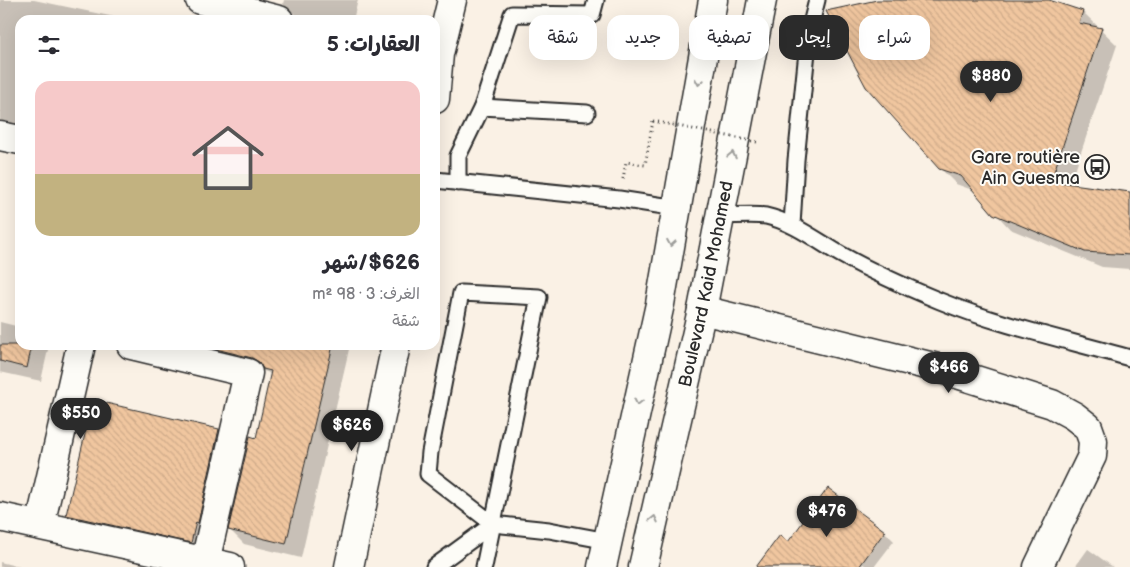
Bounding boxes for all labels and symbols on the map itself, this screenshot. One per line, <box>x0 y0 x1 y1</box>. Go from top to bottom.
pin: $880 <box>961 61 1021 103</box>
one-way arrow <box>694 78 704 87</box>
place label: Gare routière Ain Guesma <box>971 147 1080 189</box>
one-way arrow <box>726 151 736 160</box>
bus stop icon: Gare routière Ain Guesma <box>1084 154 1110 180</box>
street label: Boulevard Kaid Mohamed <box>674 179 737 389</box>
one-way arrow <box>666 238 676 247</box>
pin: $466 <box>919 352 979 394</box>
one-way arrow <box>634 397 644 406</box>
pin: $550 <box>51 398 111 440</box>
pin: $626 <box>322 410 382 452</box>
pin: $476 <box>797 496 857 538</box>
one-way arrow <box>648 515 659 524</box>

